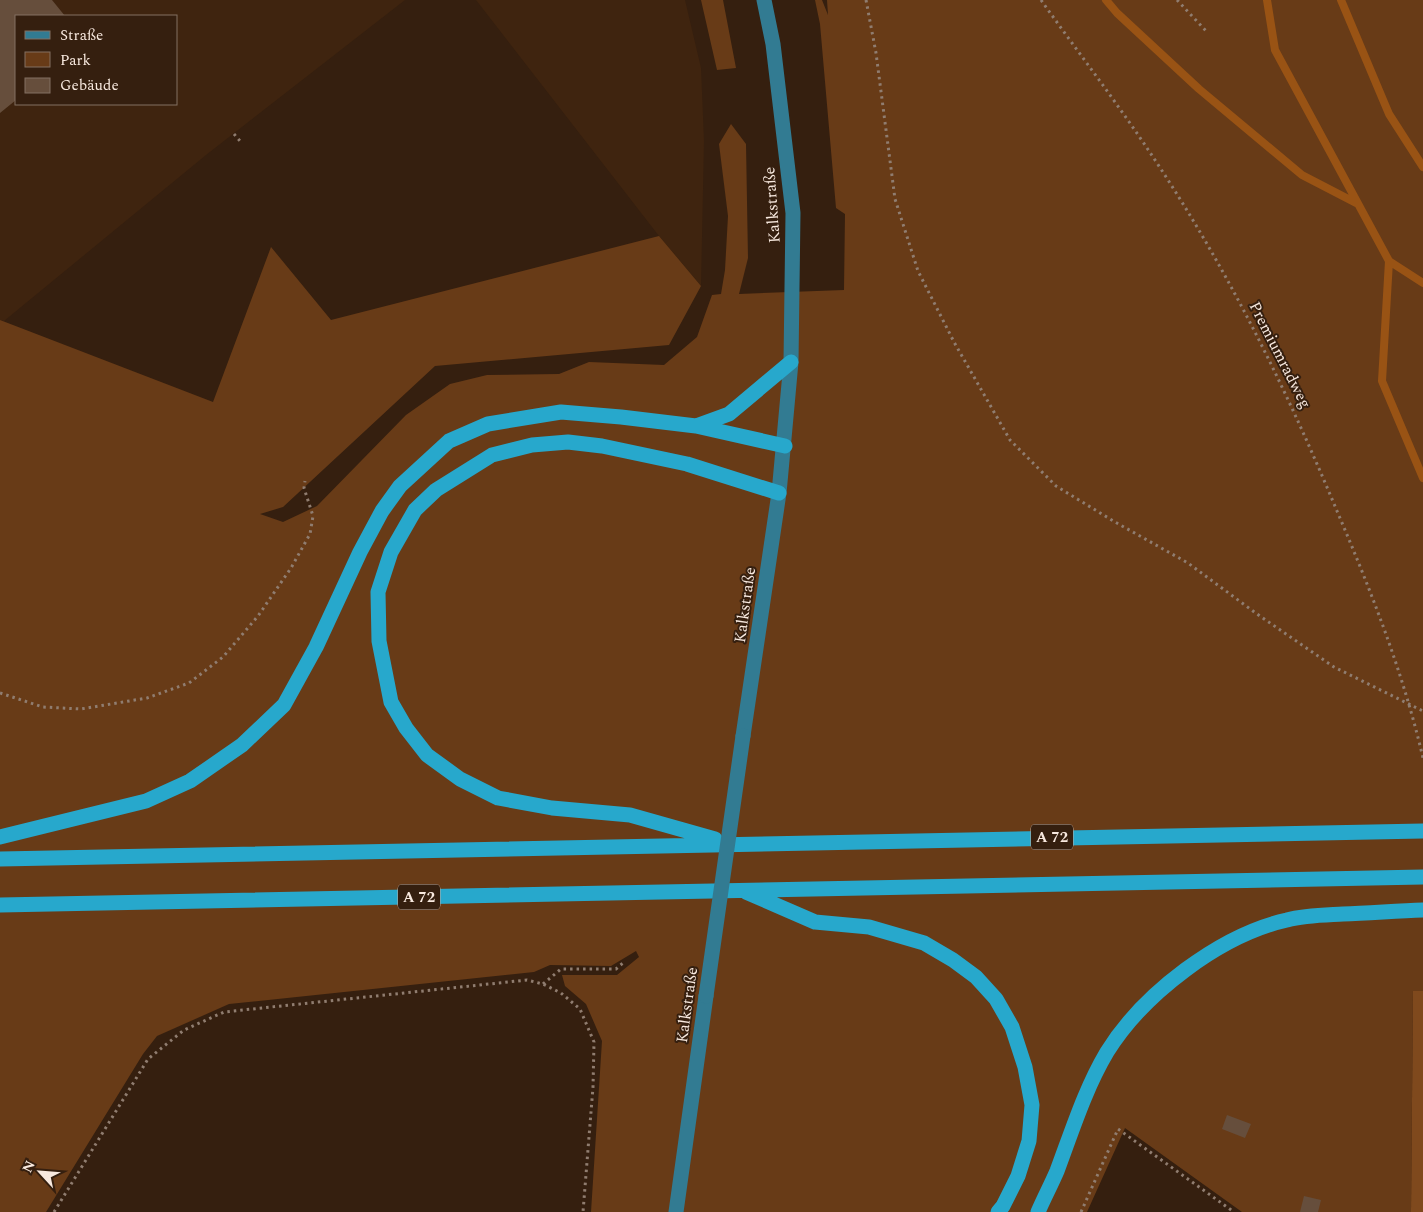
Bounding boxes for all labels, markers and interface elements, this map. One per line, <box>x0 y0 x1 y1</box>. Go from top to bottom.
legend <box>15 15 178 105</box>
text: Straße <box>60 24 103 47</box>
text: Park <box>60 49 91 72</box>
text: Gebäude <box>60 74 119 97</box>
street label: Kalkstraße <box>757 166 787 244</box>
street label: Premiumradweg <box>1243 297 1317 413</box>
street label: Kalkstraße <box>728 565 762 645</box>
road number: A 72 <box>1031 824 1073 850</box>
road number: A 72 <box>398 884 440 910</box>
street label: Kalkstraße <box>670 965 704 1045</box>
north arrow <box>15 1147 65 1197</box>
text: N <box>17 1157 41 1176</box>

